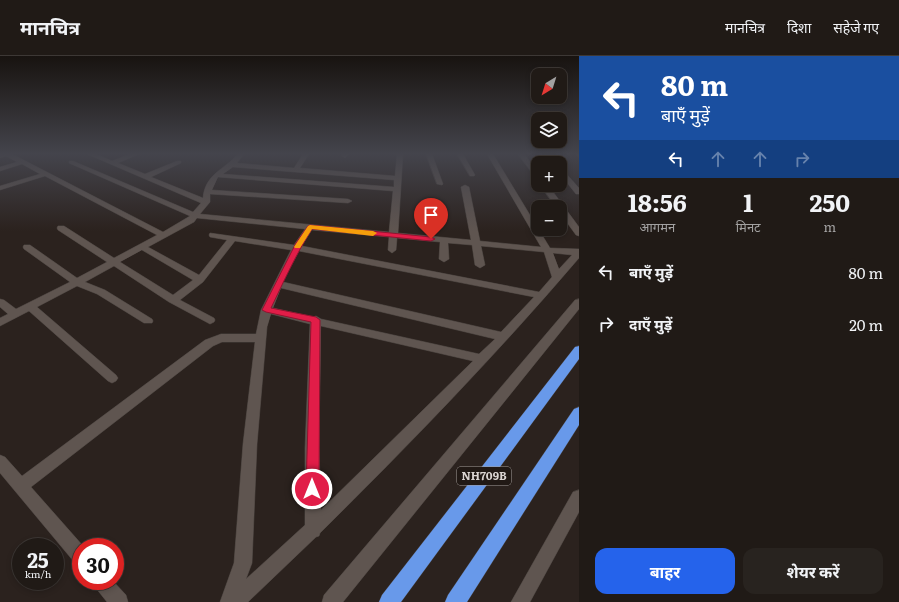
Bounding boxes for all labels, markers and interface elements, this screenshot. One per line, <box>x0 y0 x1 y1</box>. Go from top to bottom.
text: मानचित्र <box>20 13 80 41</box>
text: मानचित्र <box>725 17 765 37</box>
text: दिशा <box>787 17 811 37</box>
text: सहेजे गए <box>833 17 879 37</box>
text: 80 m <box>661 63 728 105</box>
north arrow <box>531 68 567 104</box>
map controls <box>531 68 567 236</box>
icon: left <box>595 72 647 124</box>
text: बाएँ मुड़ें <box>661 101 710 128</box>
button: layers <box>531 112 567 148</box>
icon: left <box>665 148 687 170</box>
icon: ahead <box>707 148 729 170</box>
icon: ahead <box>749 148 771 170</box>
icon: right <box>791 148 813 170</box>
button: + <box>531 156 567 192</box>
text: 18:56 <box>628 184 687 219</box>
text: 1 <box>743 184 753 219</box>
text: 250 <box>810 184 850 219</box>
pin <box>414 198 448 239</box>
button: − <box>531 200 567 236</box>
icon: arrive <box>420 204 442 226</box>
text: आगमन <box>640 217 675 236</box>
text: मिनट <box>736 217 761 236</box>
text: m <box>824 217 836 236</box>
text: बाएँ मुड़ें <box>629 260 673 283</box>
icon: left <box>595 261 617 283</box>
text: 80 m <box>849 261 883 284</box>
text: दाएँ मुड़ें <box>629 312 672 335</box>
icon: right <box>595 313 617 335</box>
text: 20 m <box>849 313 883 336</box>
road number: NH709B <box>457 467 511 485</box>
position arrow <box>291 468 333 510</box>
speed limit sign: 30 <box>72 538 124 590</box>
text: 25 <box>27 544 49 574</box>
button: बाहर <box>595 548 735 594</box>
button: शेयर करें <box>743 548 883 594</box>
text: km/h <box>25 566 51 581</box>

